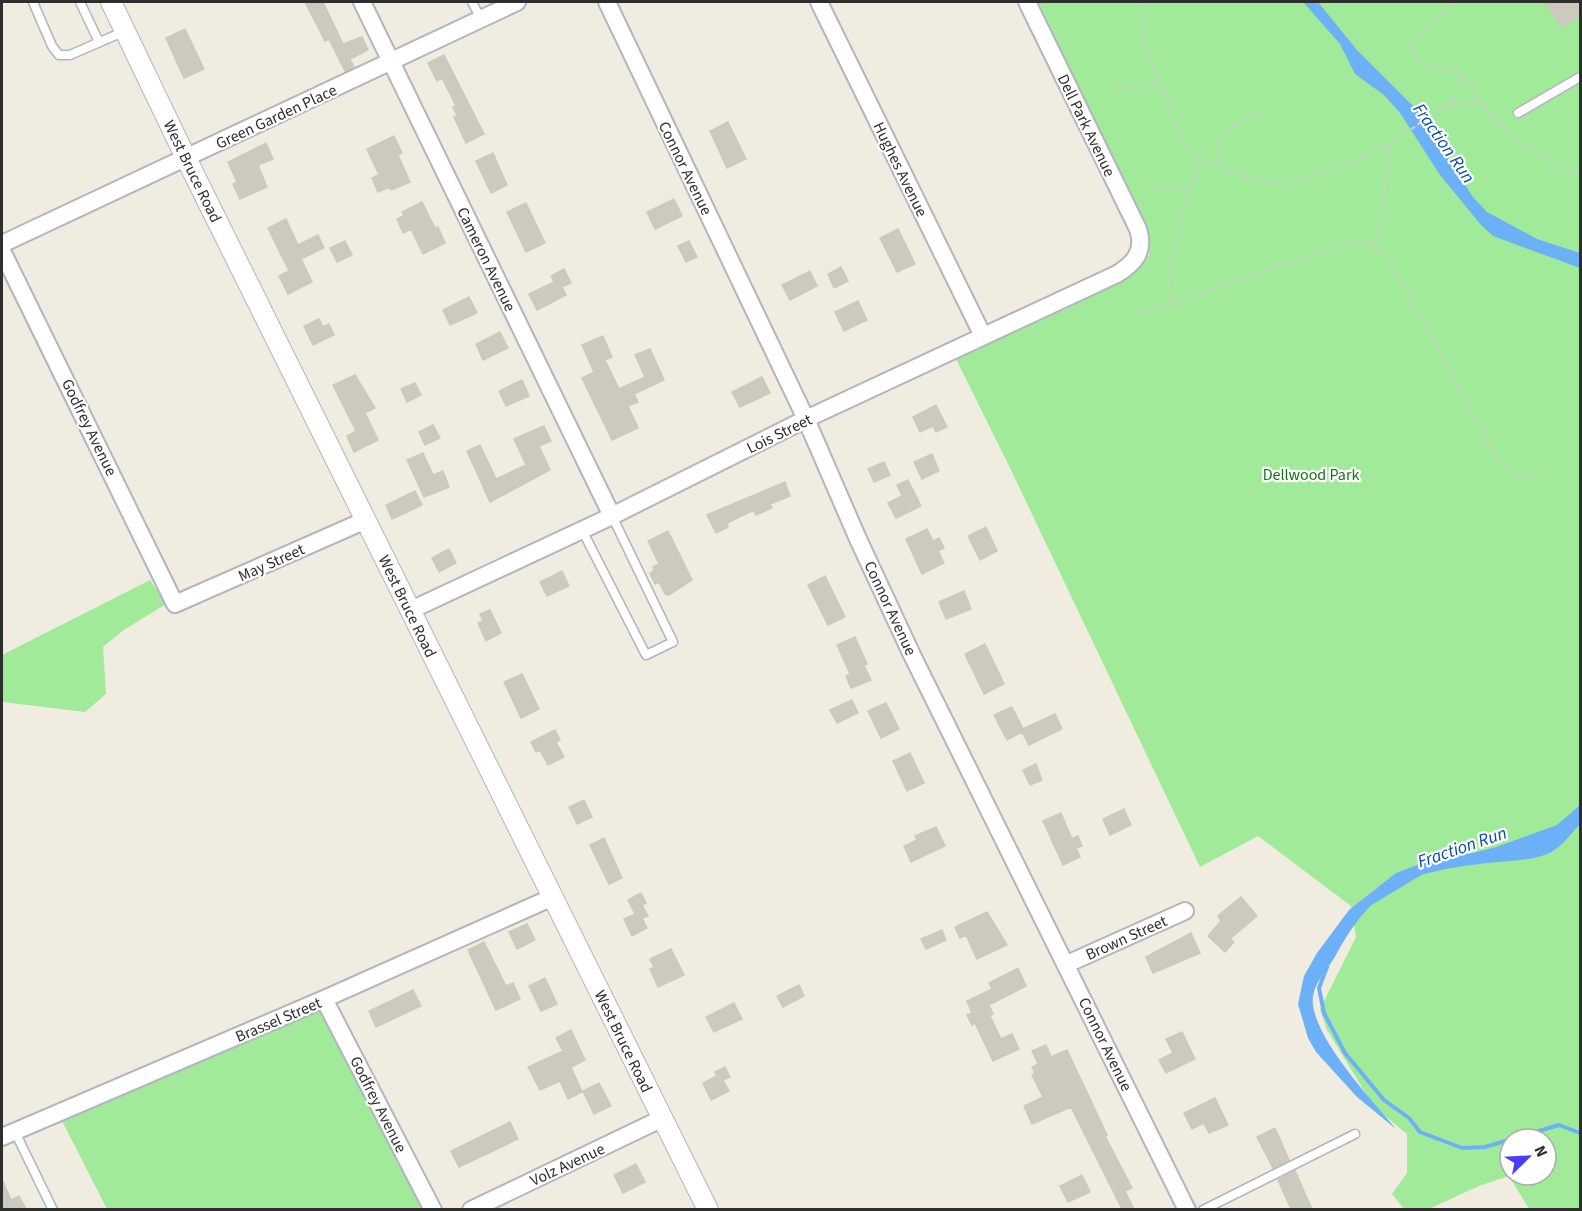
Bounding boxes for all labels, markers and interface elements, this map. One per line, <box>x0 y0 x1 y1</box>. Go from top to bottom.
street label: Dell Park Avenue <box>1052 70 1120 180</box>
street label: Green Garden Place <box>212 79 341 155</box>
water label: Fraction Run <box>1407 98 1480 188</box>
street label: West Bruce Road <box>158 116 226 226</box>
street label: Connor Avenue <box>653 118 717 219</box>
street label: Hughes Avenue <box>868 118 933 221</box>
street label: Cameron Avenue <box>451 204 521 315</box>
street label: Godfrey Avenue <box>56 375 122 480</box>
street label: Lois Street <box>743 408 816 459</box>
park label: Dellwood Park <box>1263 464 1359 486</box>
street label: May Street <box>235 538 309 587</box>
street label: West Bruce Road <box>373 551 441 661</box>
street label: Connor Avenue <box>859 558 922 659</box>
water label: Fraction Run <box>1414 821 1510 874</box>
street label: Brown Street <box>1082 910 1171 966</box>
street label: West Bruce Road <box>589 986 657 1096</box>
street label: Brassel Street <box>232 992 325 1048</box>
street label: Connor Avenue <box>1073 994 1137 1095</box>
street label: Godfrey Avenue <box>344 1052 412 1156</box>
north arrow <box>1498 1127 1558 1187</box>
street label: Volz Avenue <box>526 1138 608 1192</box>
text: N <box>1529 1142 1553 1161</box>

